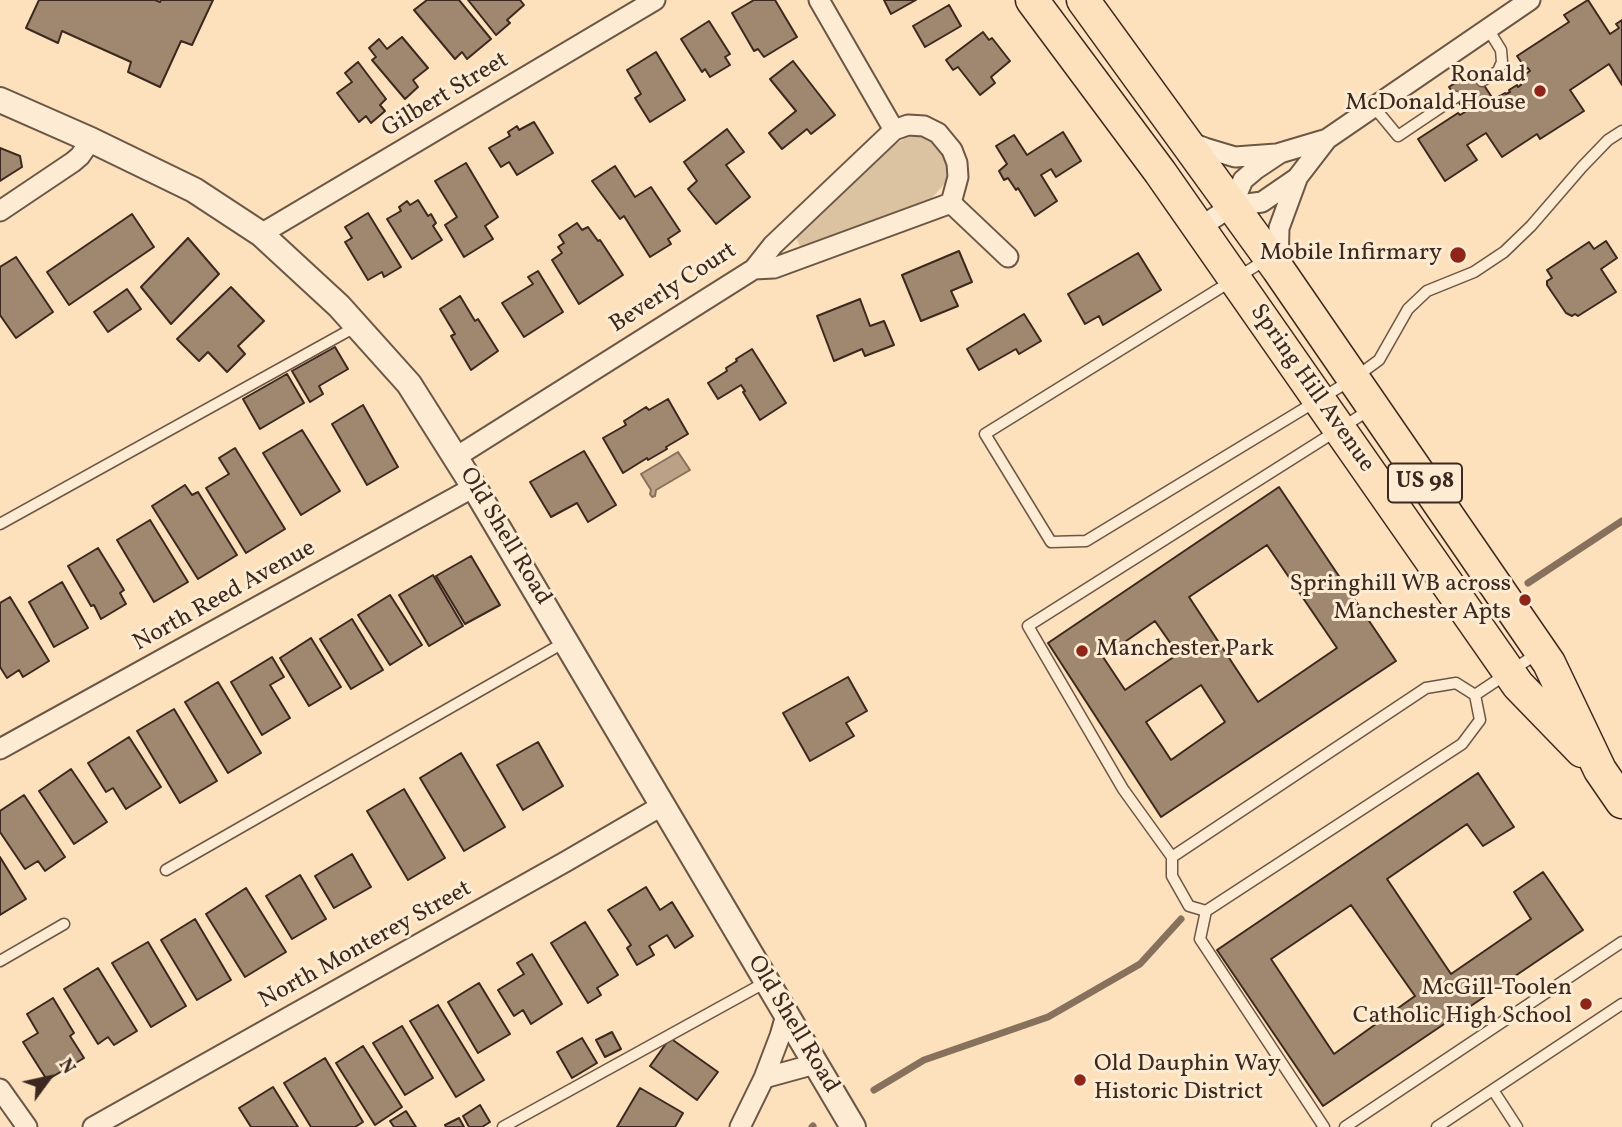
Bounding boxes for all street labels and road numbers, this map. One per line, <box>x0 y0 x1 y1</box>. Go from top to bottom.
street label: Gilbert Street <box>377 47 515 145</box>
street label: Beverly Court <box>605 237 743 341</box>
street label: Spring Hill Avenue <box>1242 299 1380 479</box>
street label: Old Shell Road <box>452 463 556 611</box>
road number: US 98 <box>1388 463 1462 503</box>
street label: North Reed Avenue <box>129 535 321 659</box>
street label: North Monterey Street <box>255 876 477 1016</box>
street label: Old Shell Road <box>740 951 844 1099</box>

